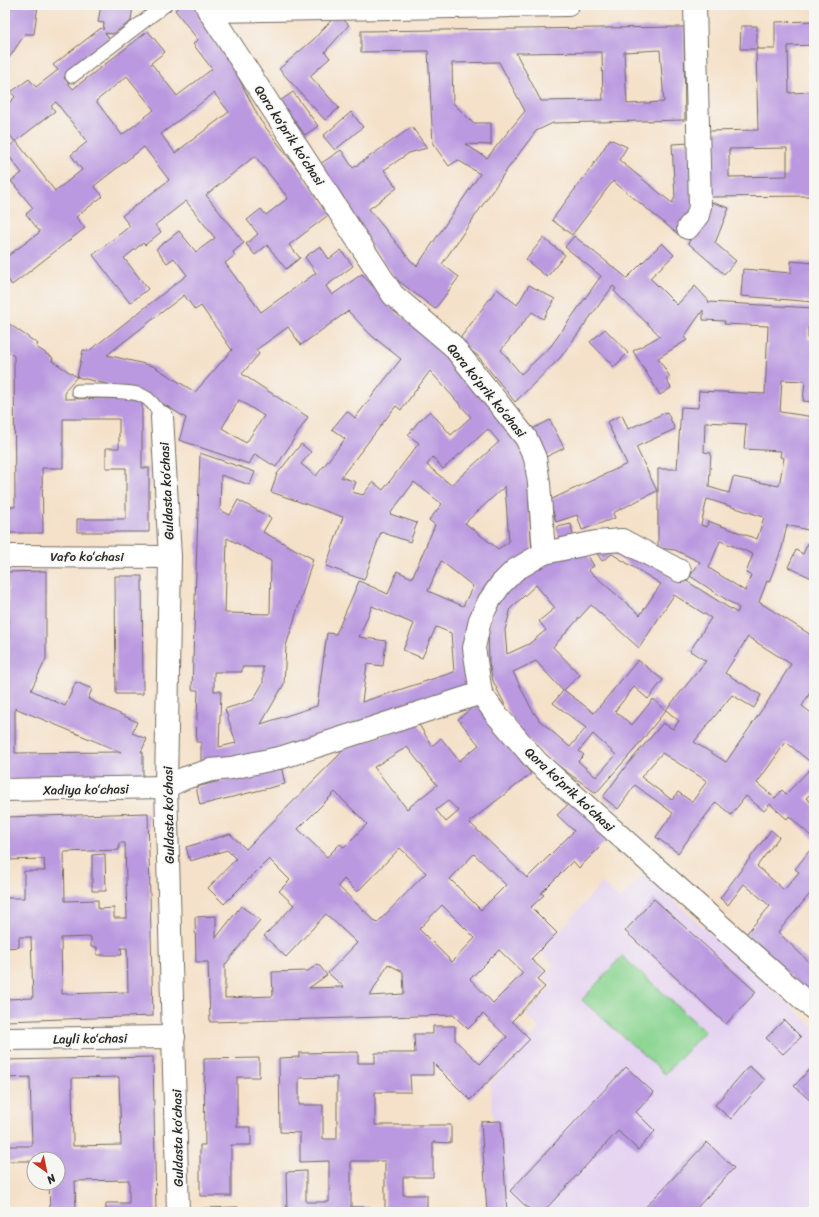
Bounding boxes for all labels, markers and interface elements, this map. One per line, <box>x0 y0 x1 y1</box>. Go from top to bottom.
street label: Qora koʻprik koʻchasi <box>248 80 331 191</box>
street label: Qora koʻprik koʻchasi <box>441 338 532 443</box>
street label: Guldasta koʻchasi <box>152 441 181 540</box>
street label: Vafo koʻchasi <box>50 545 124 568</box>
street label: Qora koʻprik koʻchasi <box>519 741 620 838</box>
street label: Guldasta koʻchasi <box>156 766 181 864</box>
street label: Xadiya koʻchasi <box>42 777 129 802</box>
street label: Layli koʻchasi <box>53 1026 128 1051</box>
street label: Guldasta koʻchasi <box>165 1089 190 1187</box>
north arrow <box>26 1151 66 1191</box>
text: N <box>42 1168 60 1189</box>

